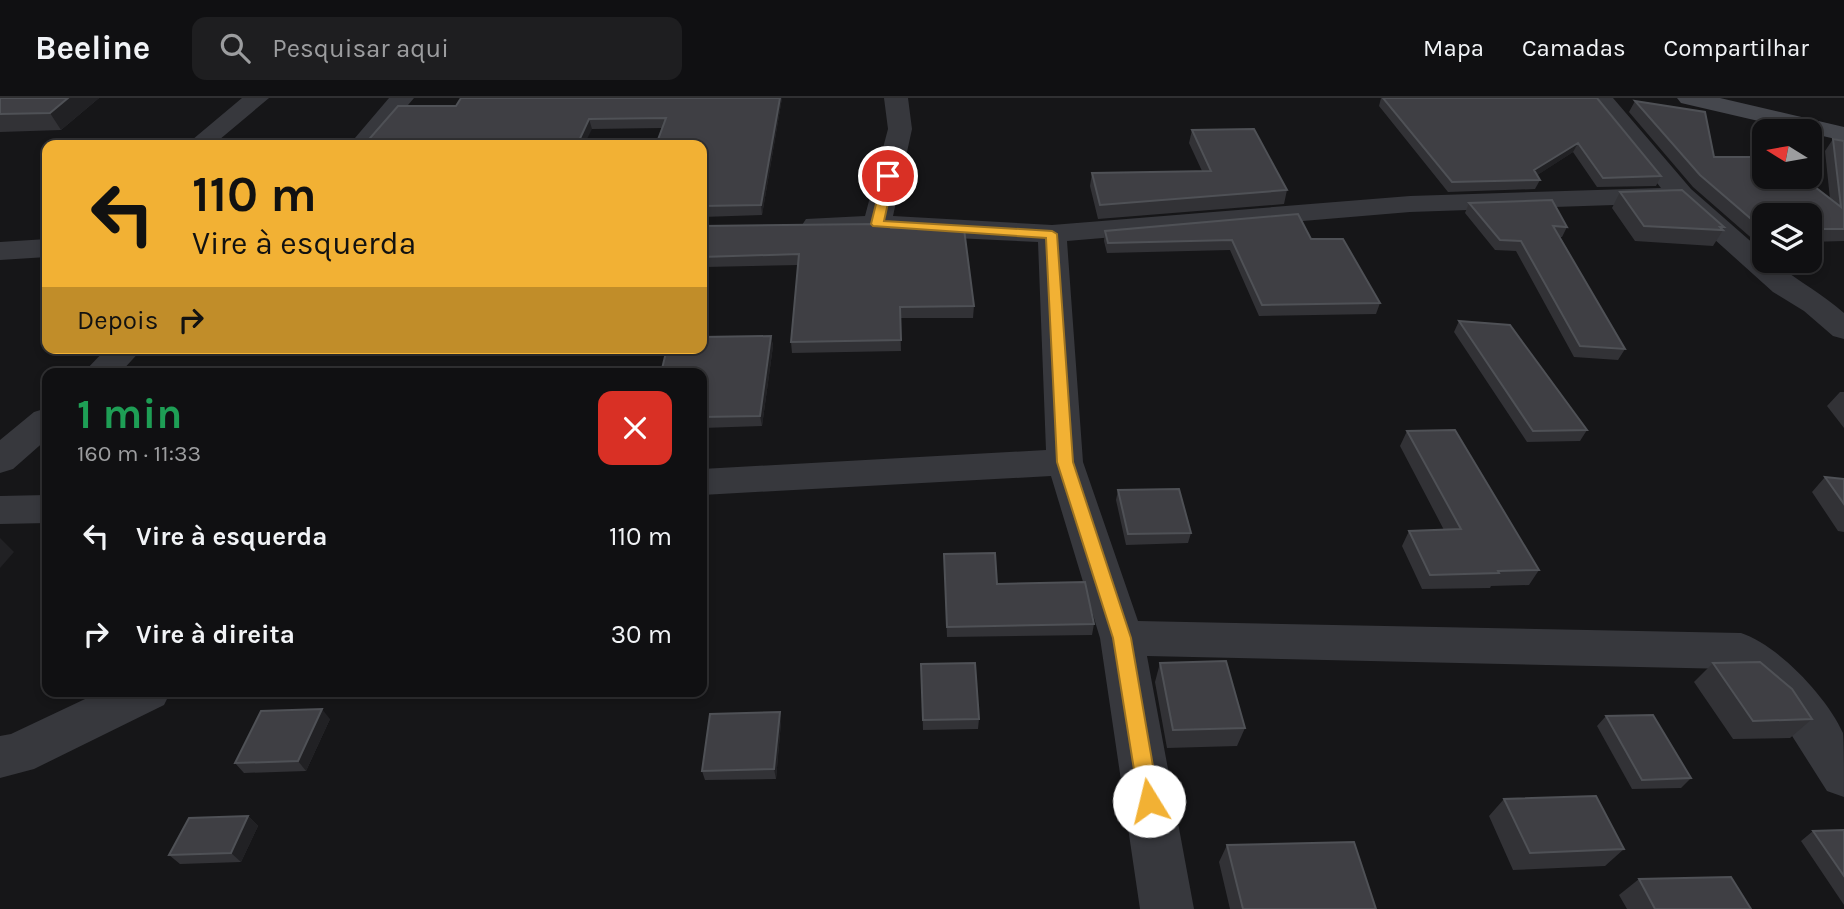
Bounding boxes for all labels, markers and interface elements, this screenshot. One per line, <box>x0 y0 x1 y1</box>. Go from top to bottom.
search box <box>192 17 682 80</box>
text: Beeline <box>35 29 150 67</box>
icon: search <box>216 29 254 67</box>
text: Pesquisar aqui <box>272 33 449 64</box>
text: Mapa <box>1423 34 1484 62</box>
text: Camadas <box>1522 34 1626 62</box>
text: Compartilhar <box>1664 34 1809 62</box>
north arrow <box>1752 119 1822 189</box>
map controls <box>1752 119 1822 273</box>
pin <box>858 146 918 206</box>
icon: arrive <box>869 157 907 195</box>
text: 110 m <box>192 166 317 223</box>
icon: left <box>77 168 168 259</box>
button: layers <box>1752 203 1822 273</box>
text: Vire à esquerda <box>192 225 416 262</box>
icon: right <box>172 301 210 339</box>
text: Depois <box>77 305 158 336</box>
text: 1 min <box>77 389 182 439</box>
button: close <box>598 391 672 465</box>
text: 160 m · 11:33 <box>77 440 201 467</box>
icon: left <box>77 517 115 555</box>
text: Vire à esquerda <box>136 521 327 552</box>
text: 110 m <box>609 521 672 552</box>
icon: right <box>77 615 115 653</box>
text: Vire à direita <box>136 619 295 650</box>
text: 30 m <box>611 619 672 650</box>
position arrow <box>1112 764 1186 838</box>

